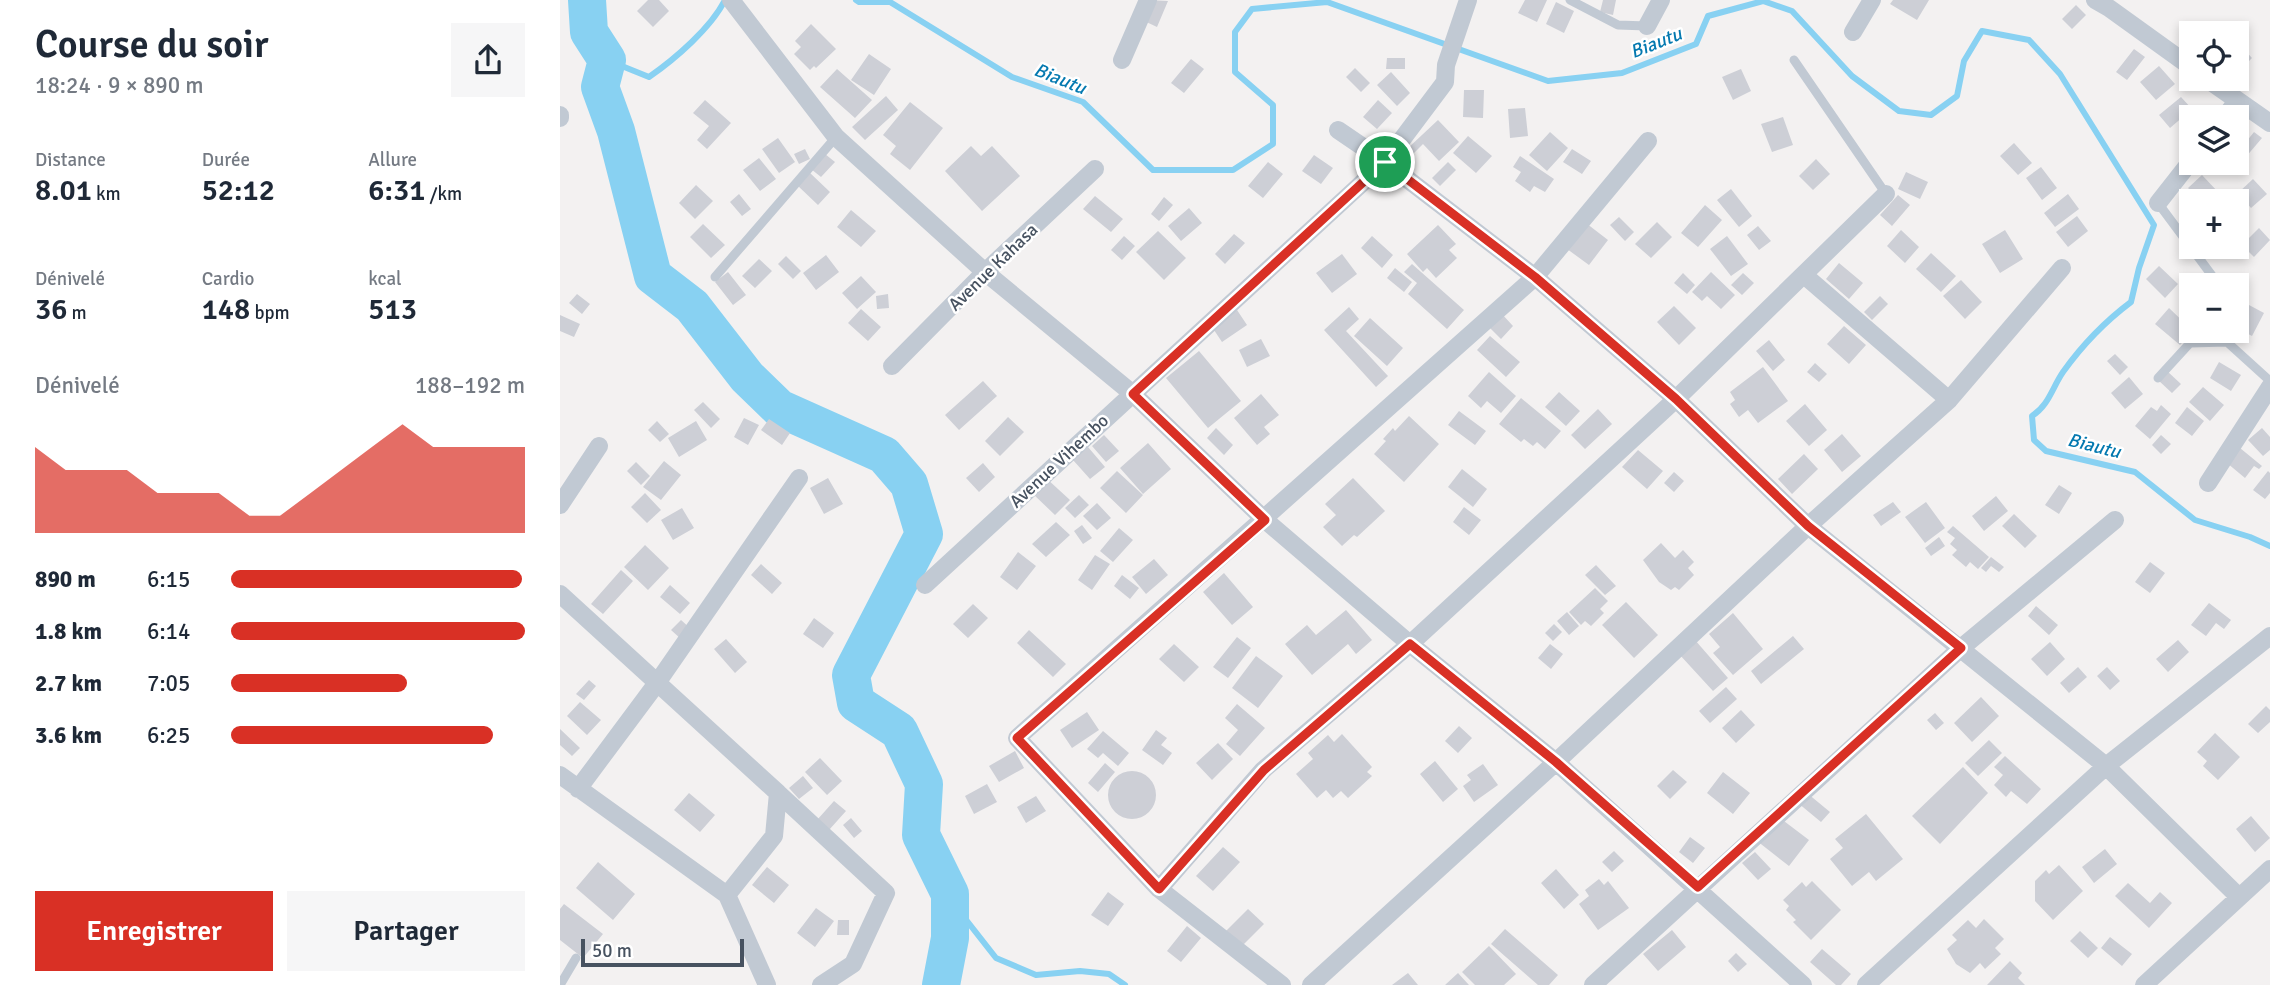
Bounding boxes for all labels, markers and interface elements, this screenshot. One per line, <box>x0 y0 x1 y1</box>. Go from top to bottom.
text: Course du soir <box>35 21 268 68</box>
water label: Biautu <box>1627 21 1687 64</box>
map controls <box>2179 21 2249 343</box>
button: locate <box>2179 21 2249 91</box>
button: share <box>451 23 525 97</box>
water label: Biautu <box>1031 58 1091 101</box>
text: 18:24 · 9 × 890 m <box>35 71 204 100</box>
button: layers <box>2179 105 2249 175</box>
pin <box>1355 132 1415 192</box>
icon: arrive <box>1366 143 1404 181</box>
text: Distance <box>35 148 106 172</box>
text: Durée <box>202 148 250 172</box>
text: Allure <box>368 148 417 172</box>
text: 8.01 <box>35 172 92 209</box>
text: 52:12 <box>202 172 275 209</box>
text: 6:31 <box>368 172 425 209</box>
text: km <box>92 182 121 206</box>
text: /km <box>425 182 462 206</box>
button: + <box>2179 189 2249 259</box>
street label: Avenue Kahasa <box>944 219 1042 315</box>
text: Dénivelé <box>35 267 105 291</box>
text: Cardio <box>202 267 254 291</box>
text: kcal <box>368 267 402 291</box>
button: − <box>2179 273 2249 343</box>
text: 36 <box>35 291 67 328</box>
text: 148 <box>202 291 250 328</box>
text: 513 <box>368 291 417 328</box>
text: m <box>67 301 87 325</box>
text: bpm <box>250 301 290 325</box>
text: Dénivelé <box>35 371 120 400</box>
text: 188–192 m <box>415 371 525 400</box>
street label: Avenue Vihembo <box>1005 409 1113 513</box>
water label: Biautu <box>2065 428 2125 465</box>
text: 890 m <box>35 565 96 594</box>
text: 6:15 <box>147 565 190 594</box>
text: 1.8 km <box>35 617 102 646</box>
text: 6:14 <box>147 617 190 646</box>
text: 2.7 km <box>35 669 102 698</box>
text: 7:05 <box>147 669 190 698</box>
text: 3.6 km <box>35 721 102 750</box>
text: 6:25 <box>147 721 190 750</box>
button: Enregistrer <box>35 891 273 971</box>
button: Partager <box>287 891 525 971</box>
scale bar <box>581 936 744 968</box>
text: 50 m <box>592 939 632 963</box>

